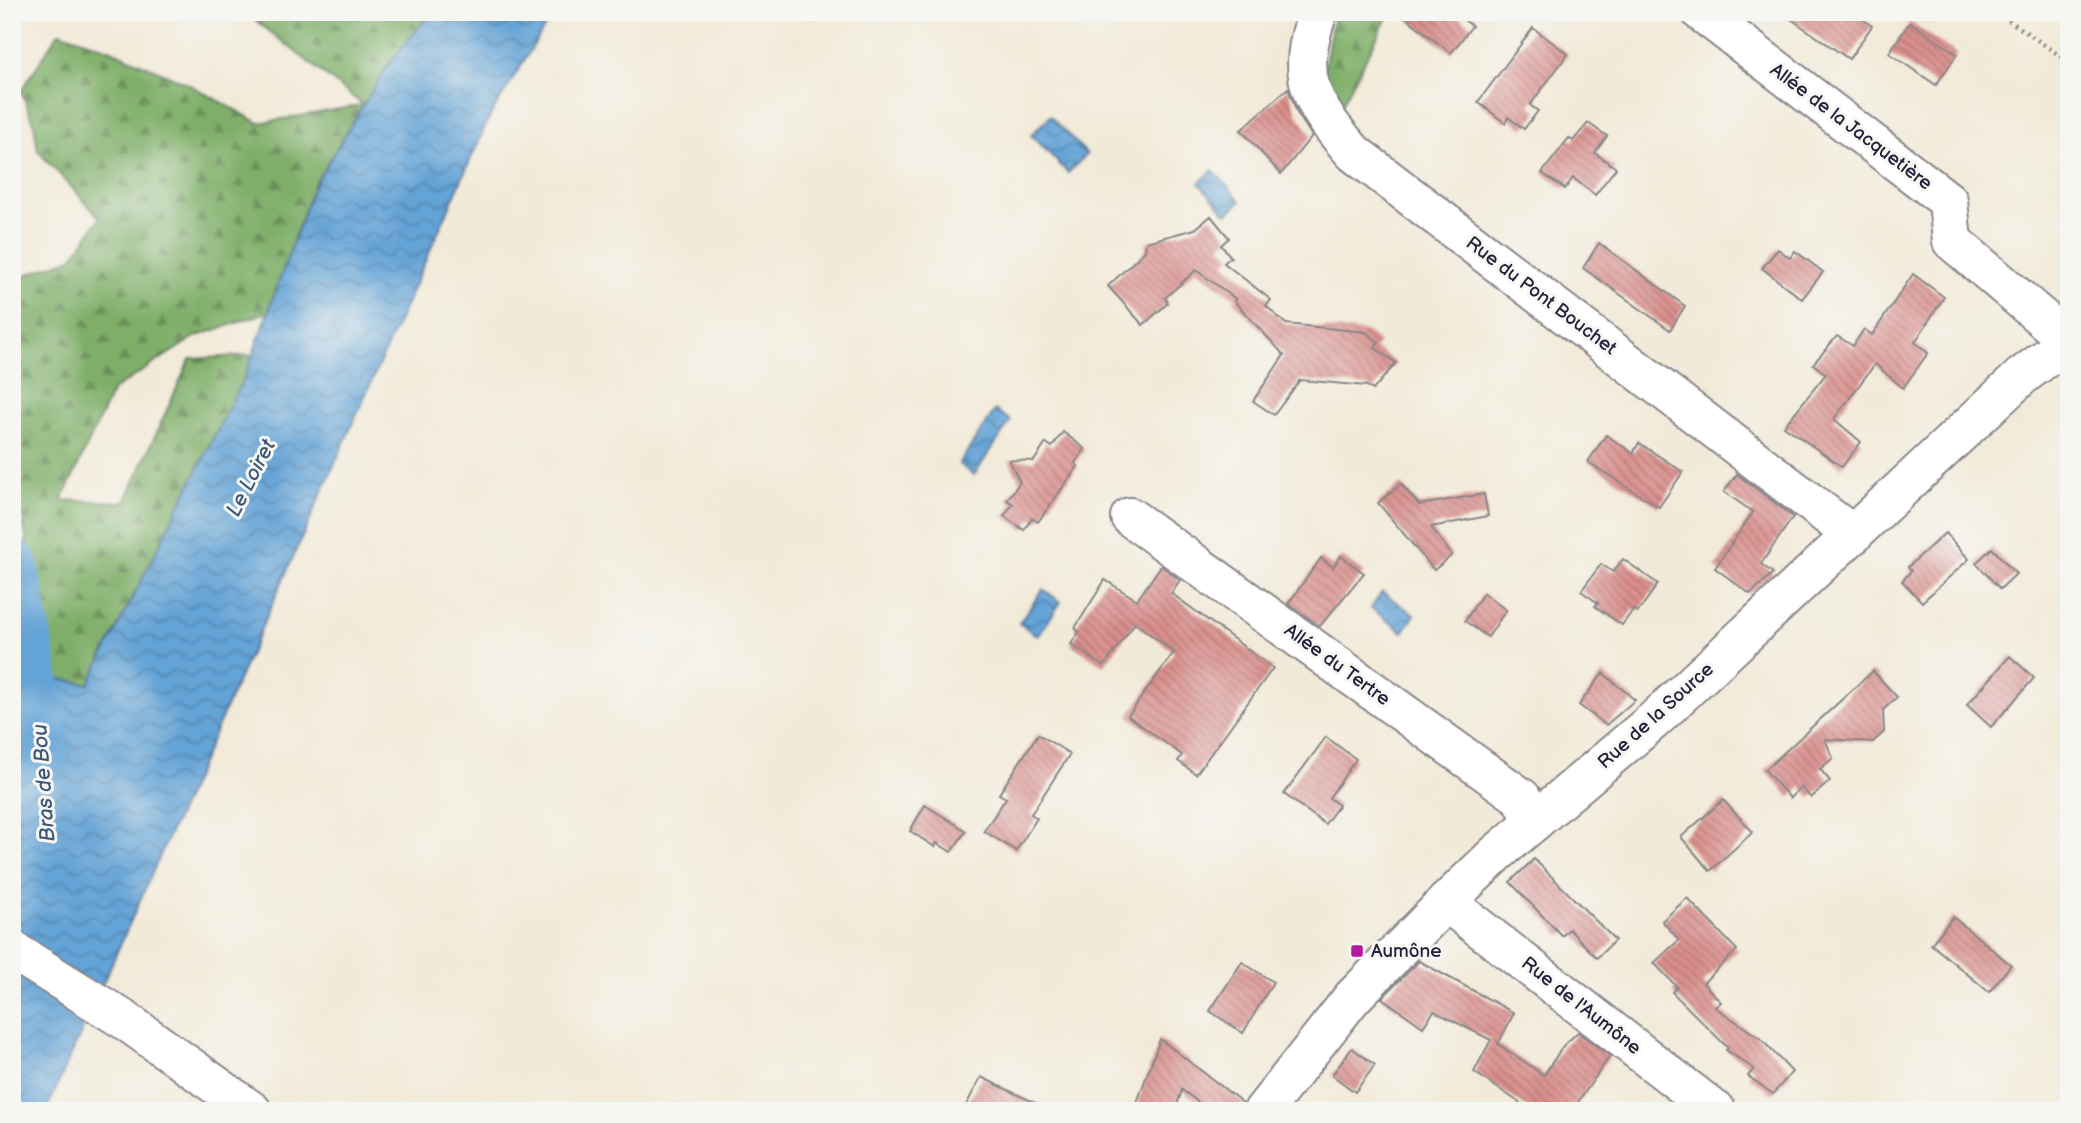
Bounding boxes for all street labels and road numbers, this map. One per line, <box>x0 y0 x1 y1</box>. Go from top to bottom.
street label: Allée de la Jacquetière <box>1765 59 1937 195</box>
street label: Rue du Pont Bouchet <box>1461 232 1621 360</box>
street label: Allée du Tertre <box>1280 619 1394 711</box>
street label: Rue de la Source <box>1593 658 1719 774</box>
street label: Rue de l'Aumône <box>1517 952 1645 1060</box>

